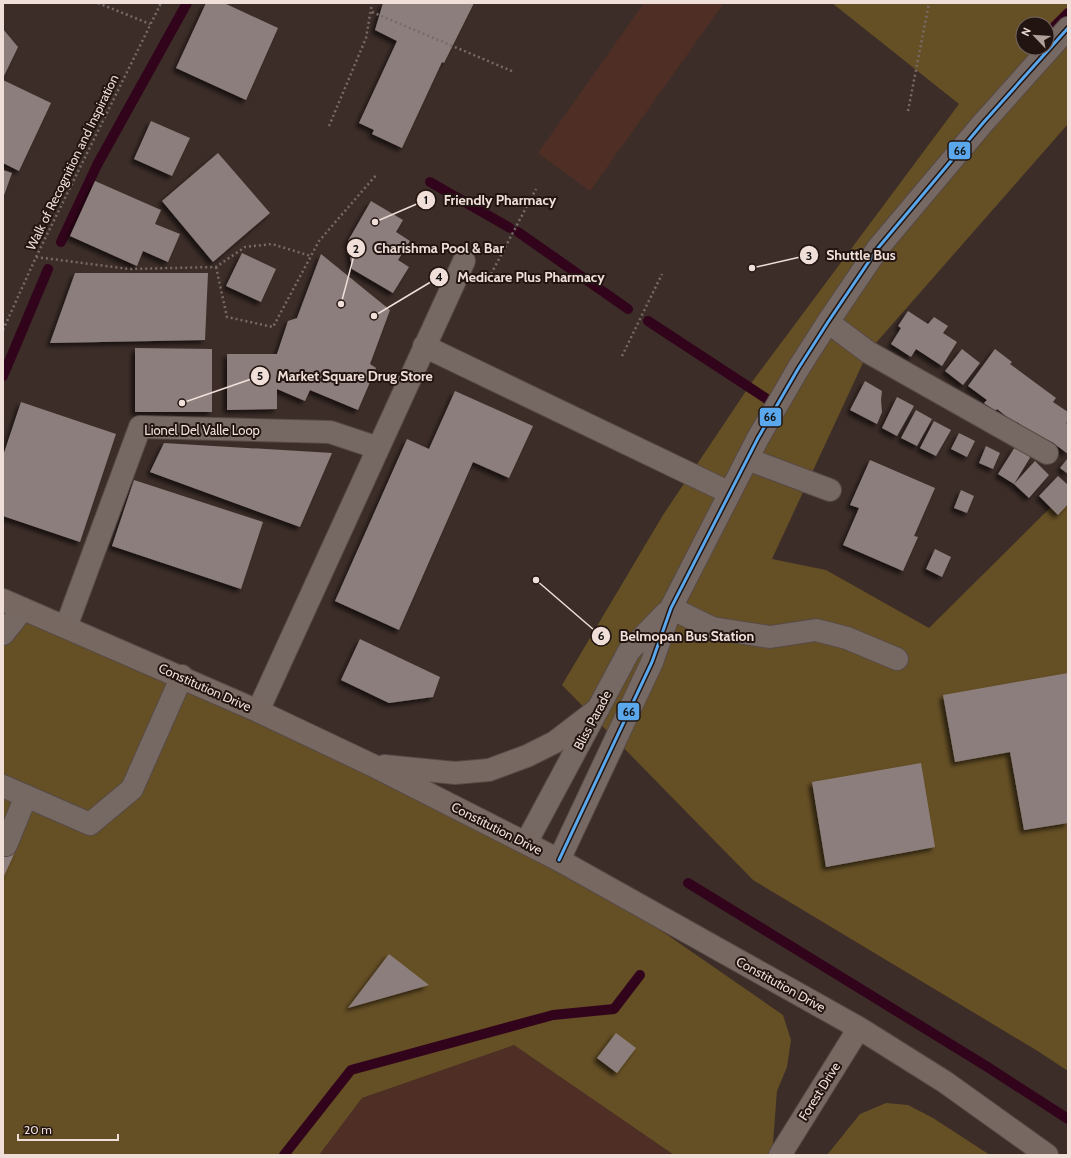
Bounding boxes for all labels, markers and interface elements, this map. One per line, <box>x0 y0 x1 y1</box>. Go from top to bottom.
north arrow <box>1015 16 1055 56</box>
text: N <box>1018 25 1034 38</box>
street label: Walk of Recognition and Inspiration <box>22 72 122 252</box>
line badge: 66 <box>948 141 971 160</box>
text: 66 <box>954 144 966 158</box>
callout: Friendly Pharmacy <box>416 187 565 213</box>
text: Friendly Pharmacy <box>444 191 557 209</box>
text: 1 <box>424 192 428 207</box>
callout: Charishma Pool & Bar <box>346 235 512 261</box>
text: Charishma Pool & Bar <box>374 239 505 257</box>
text: 2 <box>353 241 359 256</box>
callout: Shuttle Bus <box>799 242 904 268</box>
text: Shuttle Bus <box>826 246 896 264</box>
text: 3 <box>806 248 812 263</box>
callout: Medicare Plus Pharmacy <box>429 264 613 290</box>
text: Medicare Plus Pharmacy <box>457 268 605 286</box>
text: 4 <box>435 269 443 284</box>
callout: Market Square Drug Store <box>250 363 441 389</box>
text: Market Square Drug Store <box>277 367 433 385</box>
text: 5 <box>257 368 263 383</box>
line badge: 66 <box>759 407 782 427</box>
text: 66 <box>764 410 776 424</box>
street label: Lionel Del Valle Loop <box>144 422 260 438</box>
callout: Belmopan Bus Station <box>591 623 762 649</box>
text: Belmopan Bus Station <box>620 627 754 645</box>
text: 6 <box>598 628 605 643</box>
street label: Constitution Drive <box>156 659 254 715</box>
street label: Bliss Parade <box>570 687 614 752</box>
line badge: 66 <box>617 702 640 721</box>
text: 66 <box>623 705 635 719</box>
street label: Constitution Drive <box>449 798 545 858</box>
street label: Constitution Drive <box>734 953 829 1015</box>
street label: Forest Drive <box>795 1059 843 1123</box>
scale bar <box>18 1116 118 1142</box>
text: 20 m <box>24 1122 52 1137</box>

